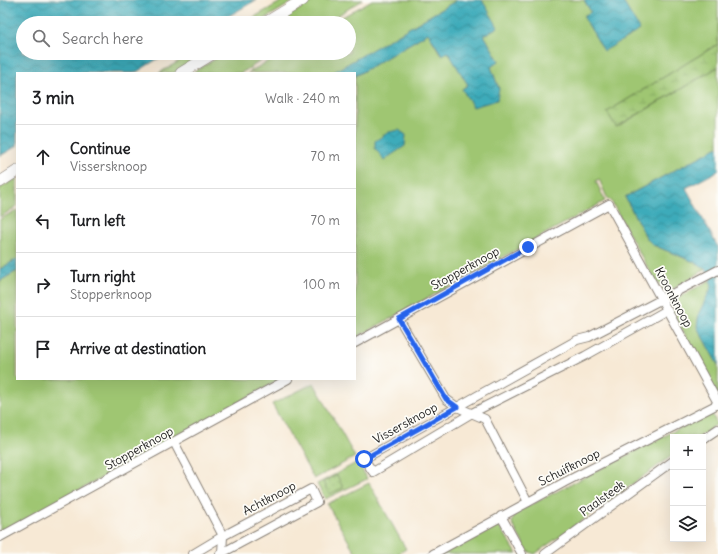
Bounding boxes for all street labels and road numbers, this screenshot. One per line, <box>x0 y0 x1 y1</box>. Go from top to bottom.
street label: Stopperknoop <box>428 243 502 293</box>
street label: Kroonknoop <box>652 264 696 330</box>
street label: Vissersknoop <box>370 399 440 447</box>
street label: Stopperknoop <box>102 423 176 473</box>
street label: Schuifknoop <box>536 445 602 489</box>
street label: Paalsteek <box>577 477 627 519</box>
street label: Achtknoop <box>240 478 298 518</box>

